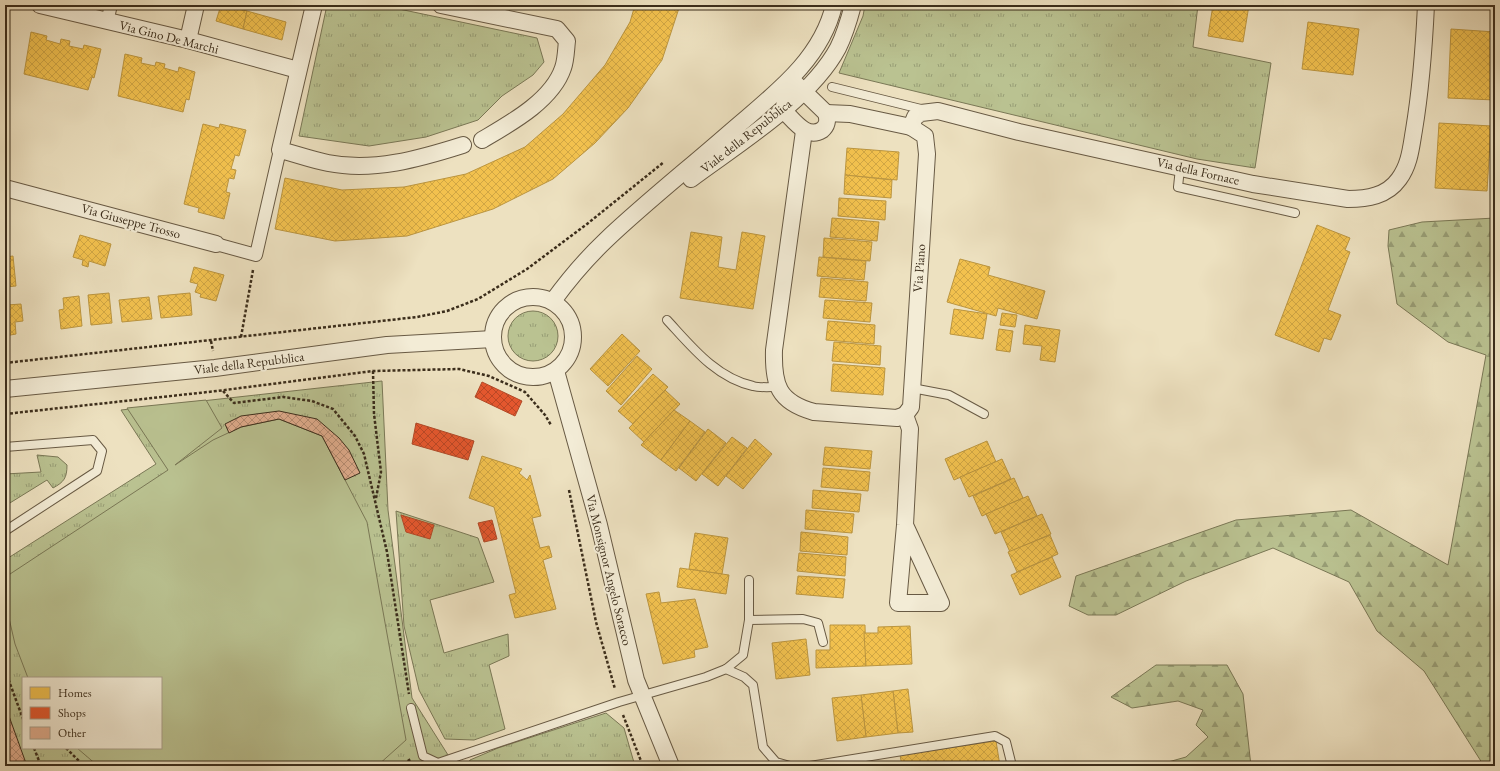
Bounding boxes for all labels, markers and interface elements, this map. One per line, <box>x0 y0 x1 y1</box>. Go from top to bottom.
street label: Via Gino De Marchi <box>118 16 220 58</box>
street label: Viale della Repubblica <box>697 95 796 177</box>
street label: Via della Fornace <box>1155 153 1241 189</box>
street label: Via Giuseppe Trosso <box>79 200 183 242</box>
street label: Via Piano <box>909 243 929 293</box>
street label: Viale della Repubblica <box>193 348 306 378</box>
street label: Via Monsignor Angelo Soracco <box>582 493 636 647</box>
legend <box>22 677 162 749</box>
text: Homes <box>58 685 92 701</box>
text: Shops <box>58 705 86 721</box>
text: Other <box>58 725 86 741</box>

